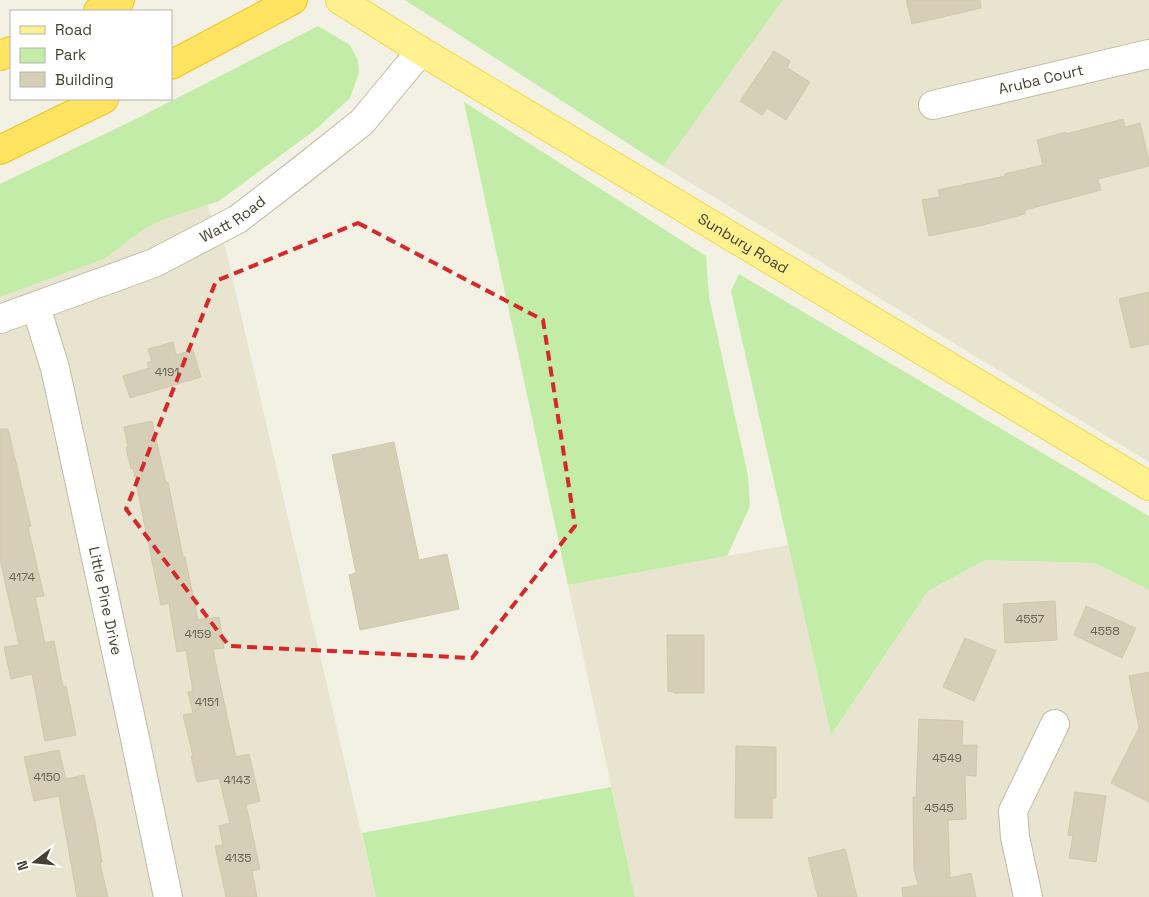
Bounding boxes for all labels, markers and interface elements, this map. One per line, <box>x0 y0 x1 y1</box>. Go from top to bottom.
legend <box>10 10 172 100</box>
text: Road <box>55 20 92 39</box>
text: Park <box>55 45 86 64</box>
street label: Aruba Court <box>996 60 1086 98</box>
text: Building <box>55 70 114 89</box>
street label: Watt Road <box>196 191 269 246</box>
street label: Sunbury Road <box>695 209 792 277</box>
house number: 4191 <box>155 364 179 380</box>
street label: Little Pine Drive <box>85 545 127 657</box>
house number: 4174 <box>9 569 35 585</box>
house number: 4557 <box>1016 611 1044 627</box>
house number: 4558 <box>1090 623 1120 639</box>
house number: 4159 <box>185 626 211 642</box>
house number: 4151 <box>195 694 219 710</box>
house number: 4549 <box>932 750 962 766</box>
house number: 4150 <box>33 769 61 785</box>
house number: 4143 <box>224 772 250 788</box>
house number: 4545 <box>924 800 954 816</box>
north arrow <box>10 837 60 887</box>
house number: 4135 <box>225 850 251 866</box>
text: N <box>13 859 32 873</box>

